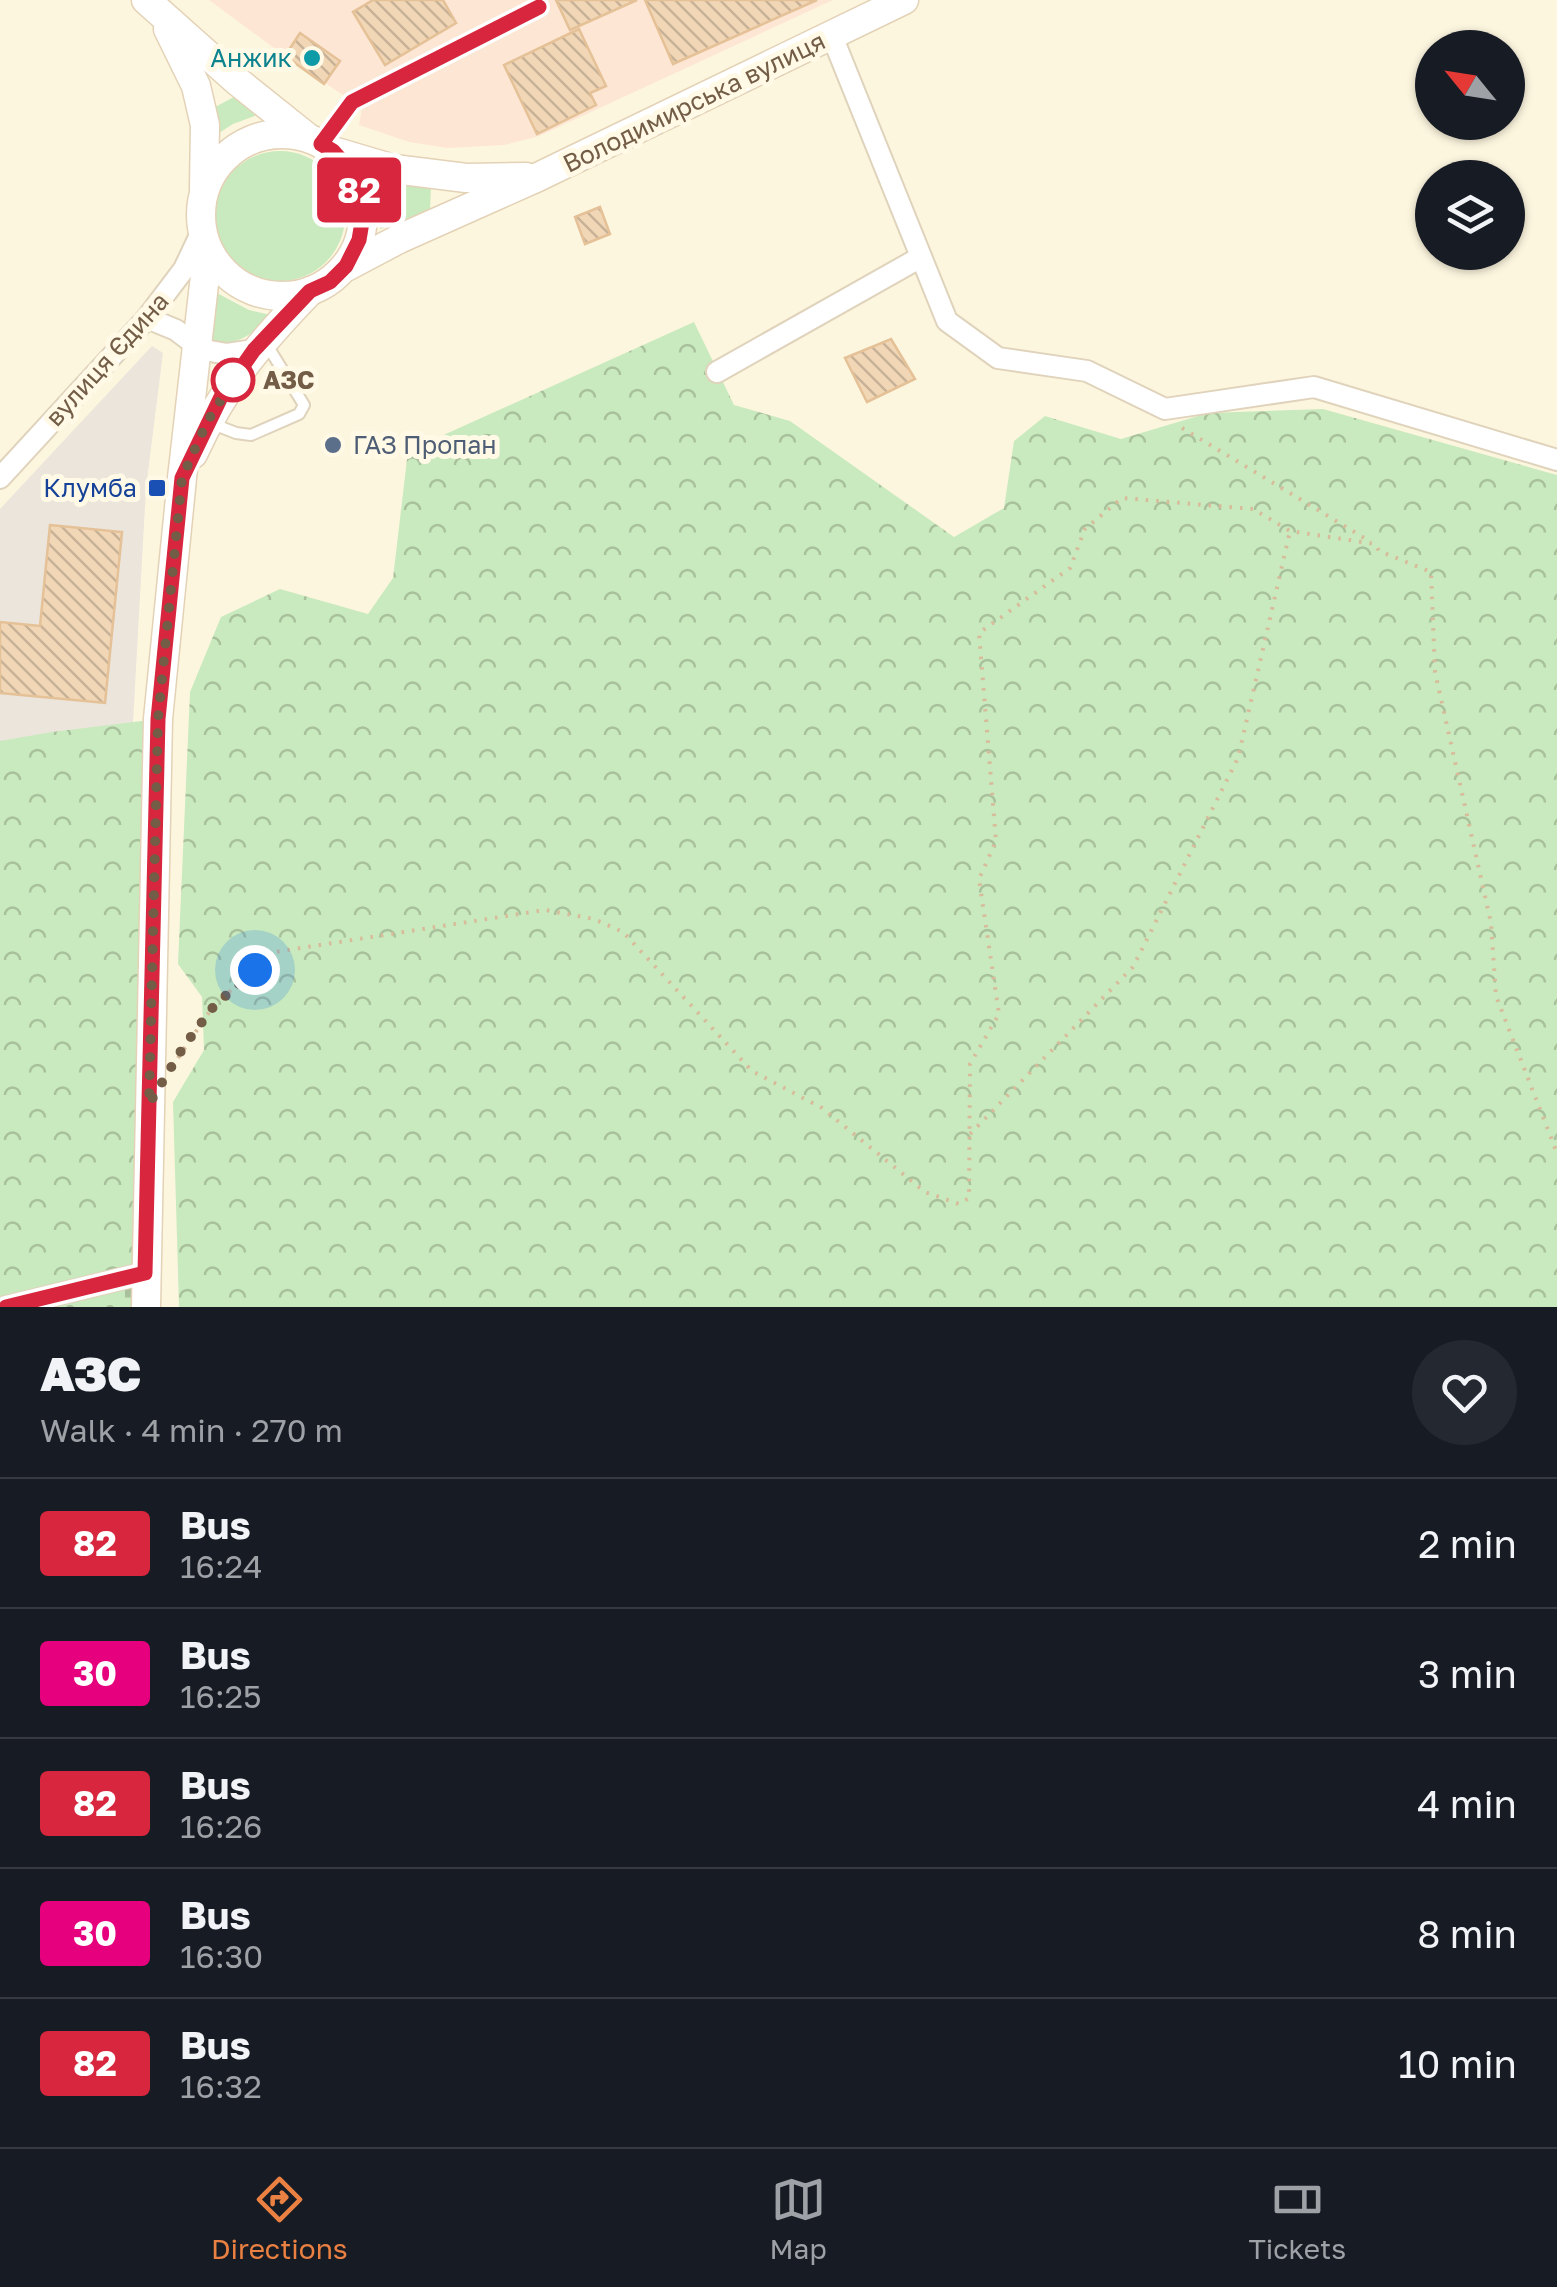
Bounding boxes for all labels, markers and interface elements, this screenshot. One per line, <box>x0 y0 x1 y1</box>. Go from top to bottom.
street label: Володимирська вулиця <box>557 24 830 179</box>
north arrow <box>1415 30 1525 140</box>
map controls <box>1415 30 1525 270</box>
place label: Анжик <box>210 42 292 73</box>
marker: Анжик <box>301 47 323 69</box>
line badge: 82 <box>314 158 404 222</box>
button: layers <box>1415 160 1525 270</box>
text: 82 <box>337 169 381 211</box>
street label: вулиця Єдина <box>38 285 175 432</box>
marker: АЗС <box>212 359 254 401</box>
place label: АЗС <box>263 364 315 395</box>
place label: ГАЗ Пропан <box>353 429 497 460</box>
marker: ГАЗ Пропан <box>322 434 344 456</box>
place label: Клумба <box>43 472 137 503</box>
marker: Клумба <box>146 477 168 499</box>
your location <box>230 945 280 995</box>
button: heart <box>1412 1340 1517 1445</box>
text: АЗС <box>40 1344 141 1402</box>
text: Walk · 4 min · 270 m <box>40 1411 343 1449</box>
text: Bus <box>180 1502 251 1547</box>
text: 2 min <box>1418 1521 1517 1566</box>
text: 82 <box>73 1522 117 1564</box>
text: 16:24 <box>180 1547 263 1585</box>
text: Bus <box>180 1632 251 1677</box>
text: 3 min <box>1418 1651 1517 1696</box>
text: 30 <box>73 1652 117 1694</box>
text: 16:25 <box>180 1677 262 1715</box>
text: Bus <box>180 1762 251 1807</box>
text: 4 min <box>1417 1781 1517 1826</box>
text: 82 <box>73 1782 117 1824</box>
text: 16:26 <box>180 1807 262 1845</box>
text: Bus <box>180 1892 251 1937</box>
text: 8 min <box>1417 1911 1517 1956</box>
text: 30 <box>73 1912 117 1954</box>
text: 16:30 <box>180 1937 263 1975</box>
text: Bus <box>180 2022 251 2067</box>
text: 10 min <box>1398 2041 1517 2086</box>
text: 82 <box>73 2042 117 2084</box>
text: 16:32 <box>180 2067 262 2105</box>
tab: Directions <box>211 2172 348 2265</box>
tab: Map <box>770 2172 827 2265</box>
tab: Tickets <box>1248 2172 1346 2265</box>

